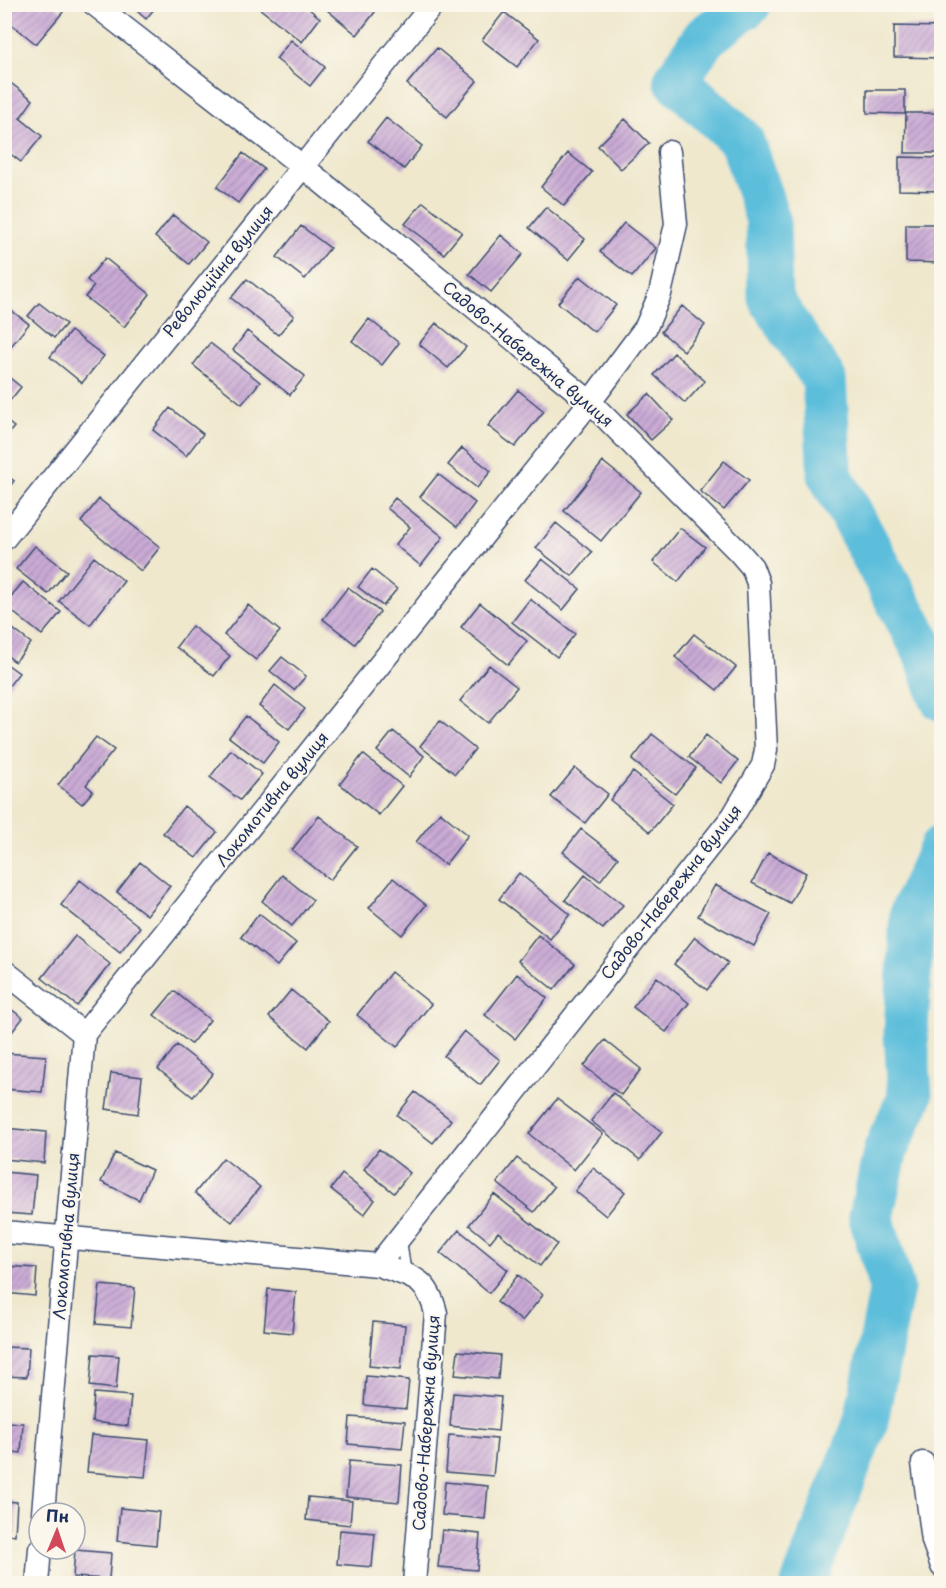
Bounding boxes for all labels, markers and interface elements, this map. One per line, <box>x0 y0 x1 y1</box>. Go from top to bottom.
street label: Революційна вулиця <box>156 199 278 341</box>
street label: Садово-Набережна вулиця <box>438 274 619 432</box>
street label: Локомотивна вулиця <box>209 726 333 871</box>
street label: Садово-Набережна вулиця <box>594 799 746 984</box>
street label: Локомотивна вулиця <box>46 1151 84 1320</box>
street label: Садово-Набережна вулиця <box>405 1314 445 1532</box>
north arrow <box>27 1501 87 1561</box>
text: Пн <box>46 1503 70 1527</box>

